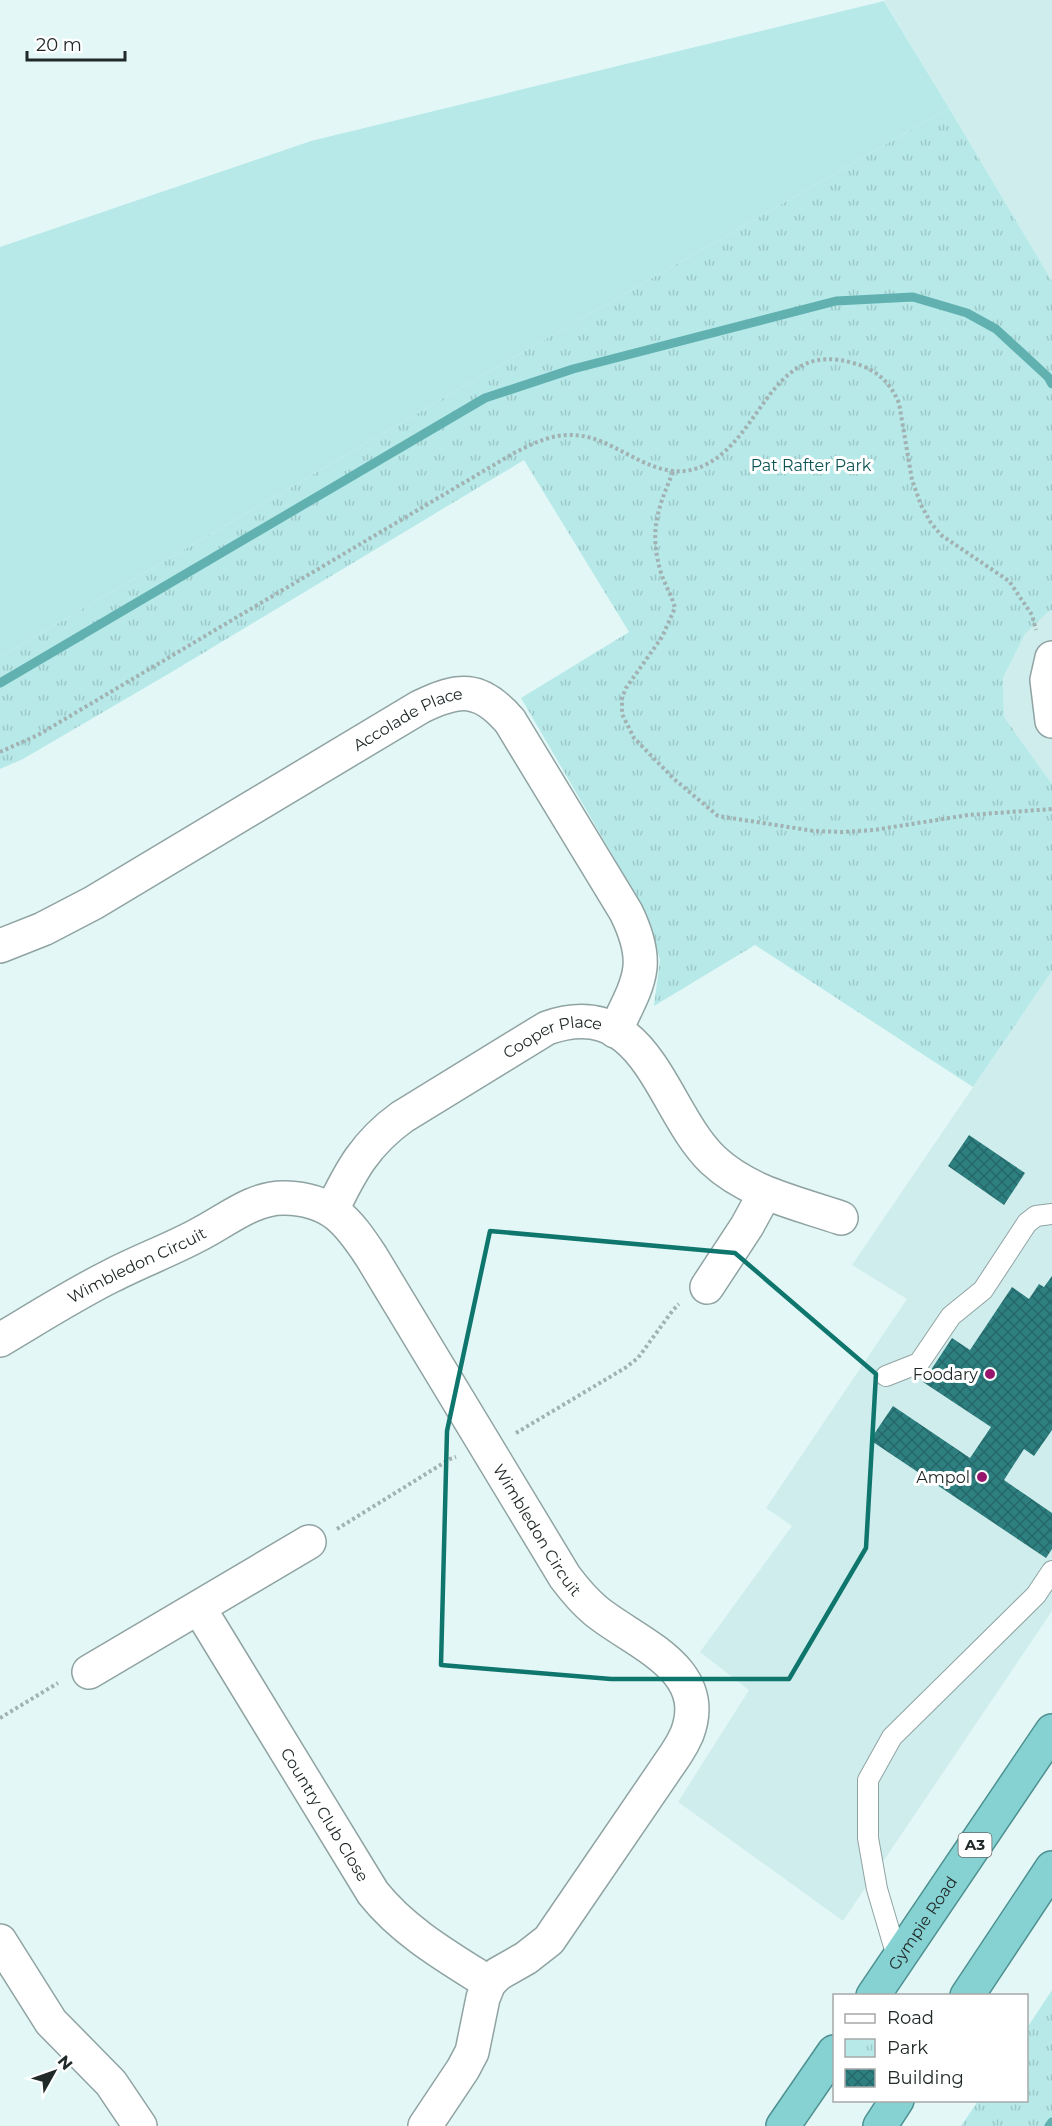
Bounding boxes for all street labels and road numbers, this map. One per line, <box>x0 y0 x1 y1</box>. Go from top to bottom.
street label: Accolade Place <box>350 684 464 755</box>
street label: Cooper Place <box>500 1012 604 1063</box>
street label: Wimbledon Circuit <box>64 1223 210 1308</box>
street label: Wimbledon Circuit <box>489 1461 586 1601</box>
street label: Country Club Close <box>277 1745 373 1885</box>
road number: A3 <box>958 1833 992 1857</box>
street label: Gympie Road <box>884 1873 961 1974</box>

